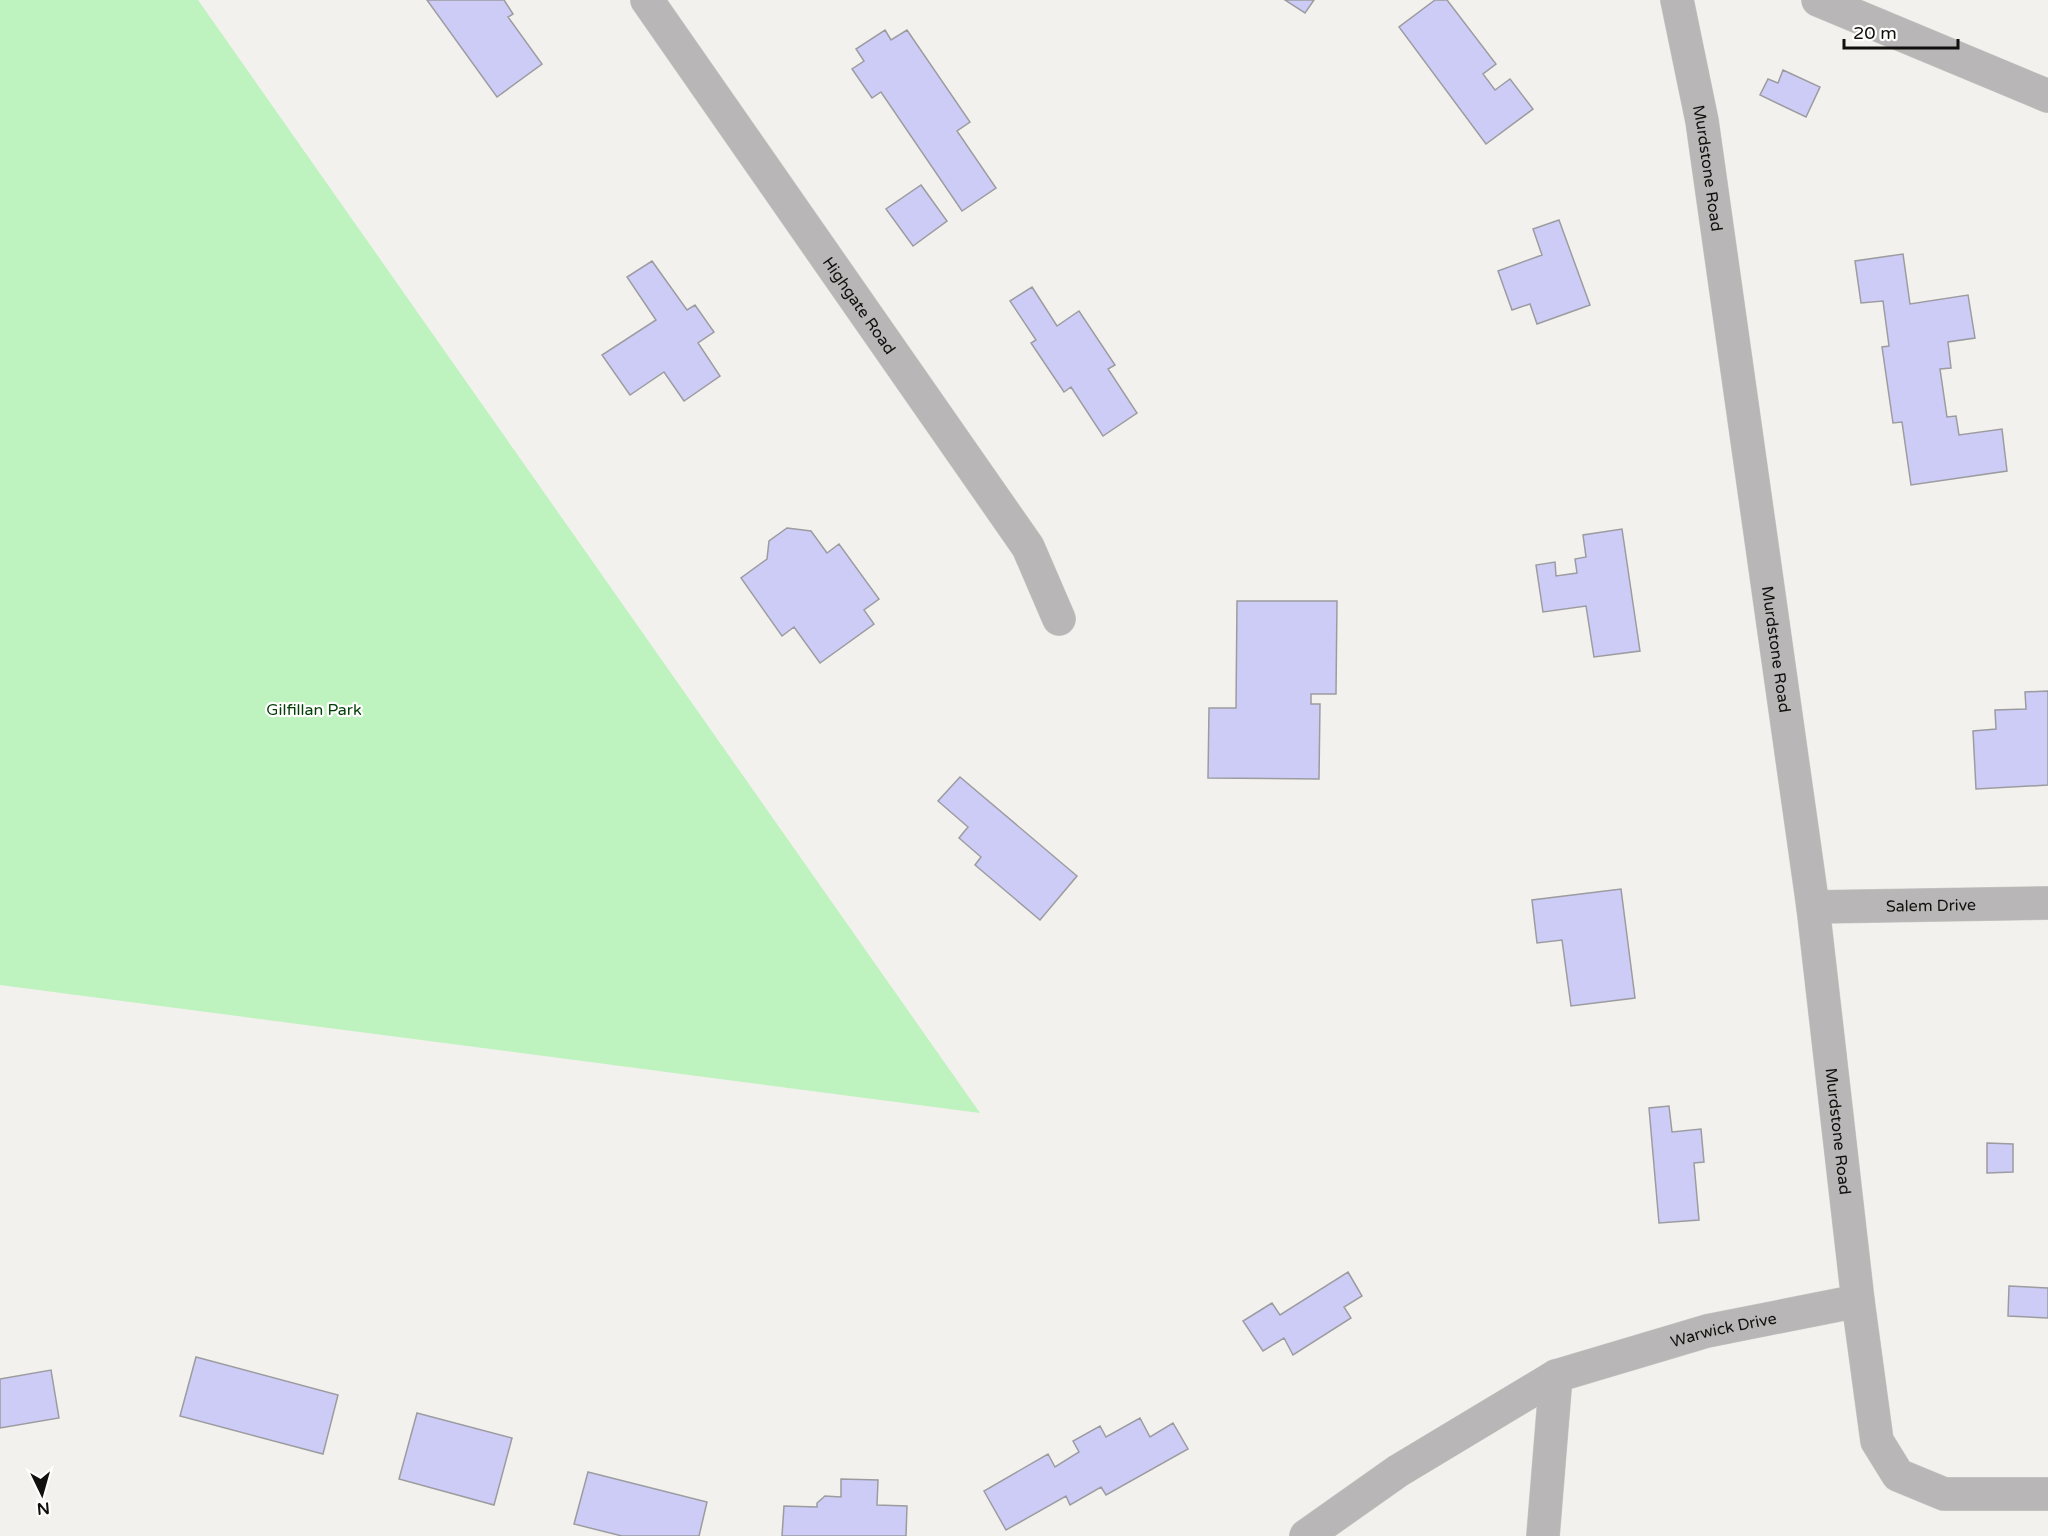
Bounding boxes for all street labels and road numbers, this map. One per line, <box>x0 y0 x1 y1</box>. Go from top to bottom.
street label: Murdstone Road <box>1688 103 1726 233</box>
street label: Highgate Road <box>818 253 900 358</box>
street label: Murdstone Road <box>1757 585 1794 714</box>
street label: Salem Drive <box>1886 895 1976 917</box>
street label: Murdstone Road <box>1820 1067 1855 1196</box>
street label: Warwick Drive <box>1668 1308 1778 1352</box>

